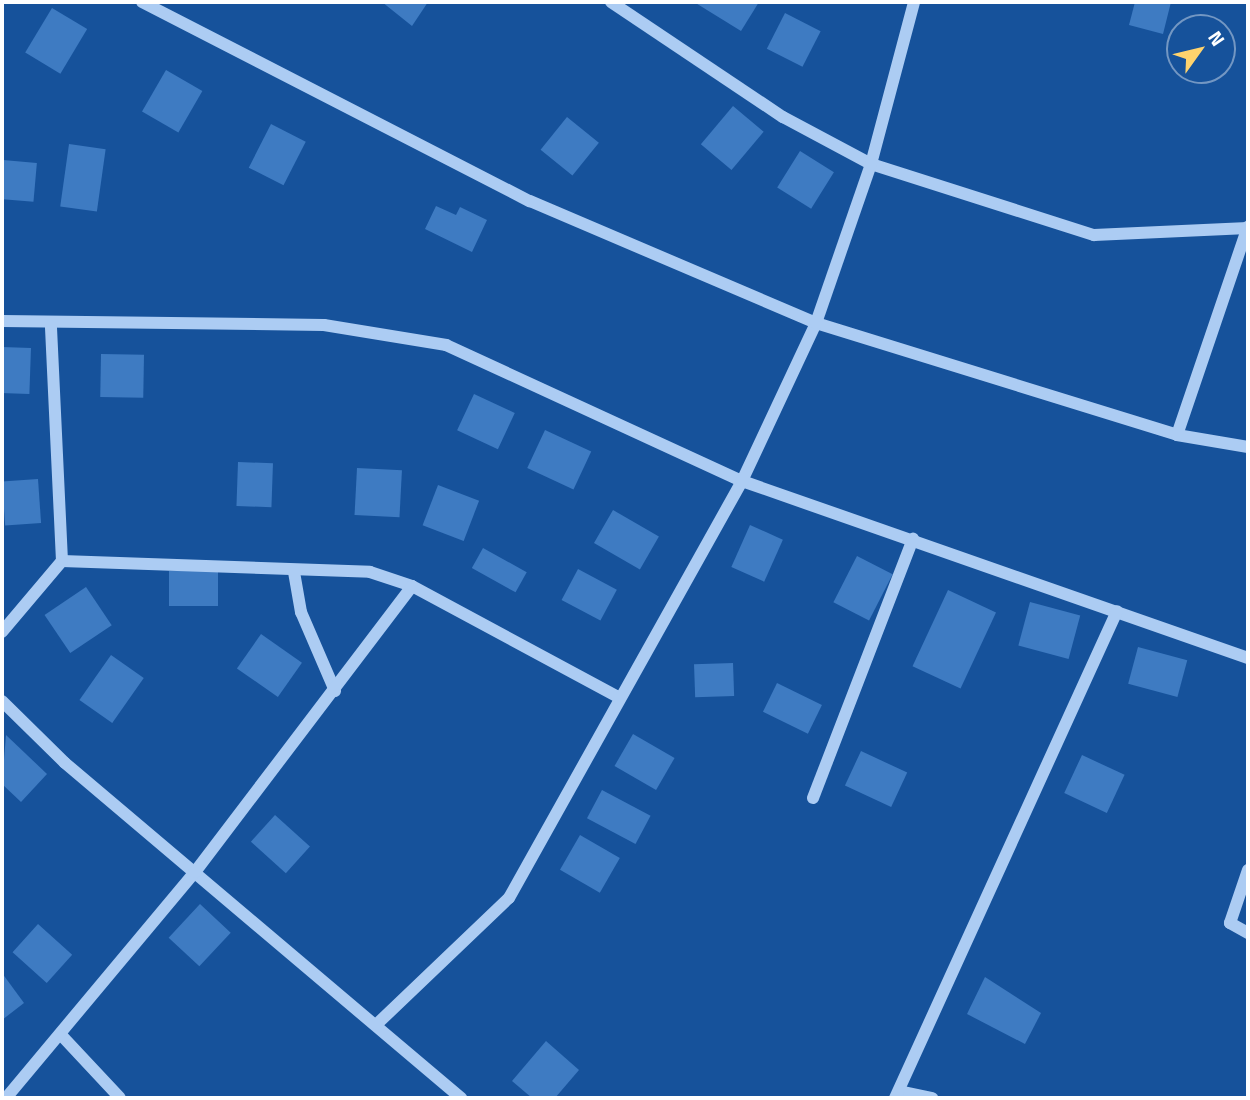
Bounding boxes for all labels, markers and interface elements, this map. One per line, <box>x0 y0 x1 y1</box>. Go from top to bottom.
north arrow <box>1166 14 1236 84</box>
text: N <box>1201 25 1233 52</box>

